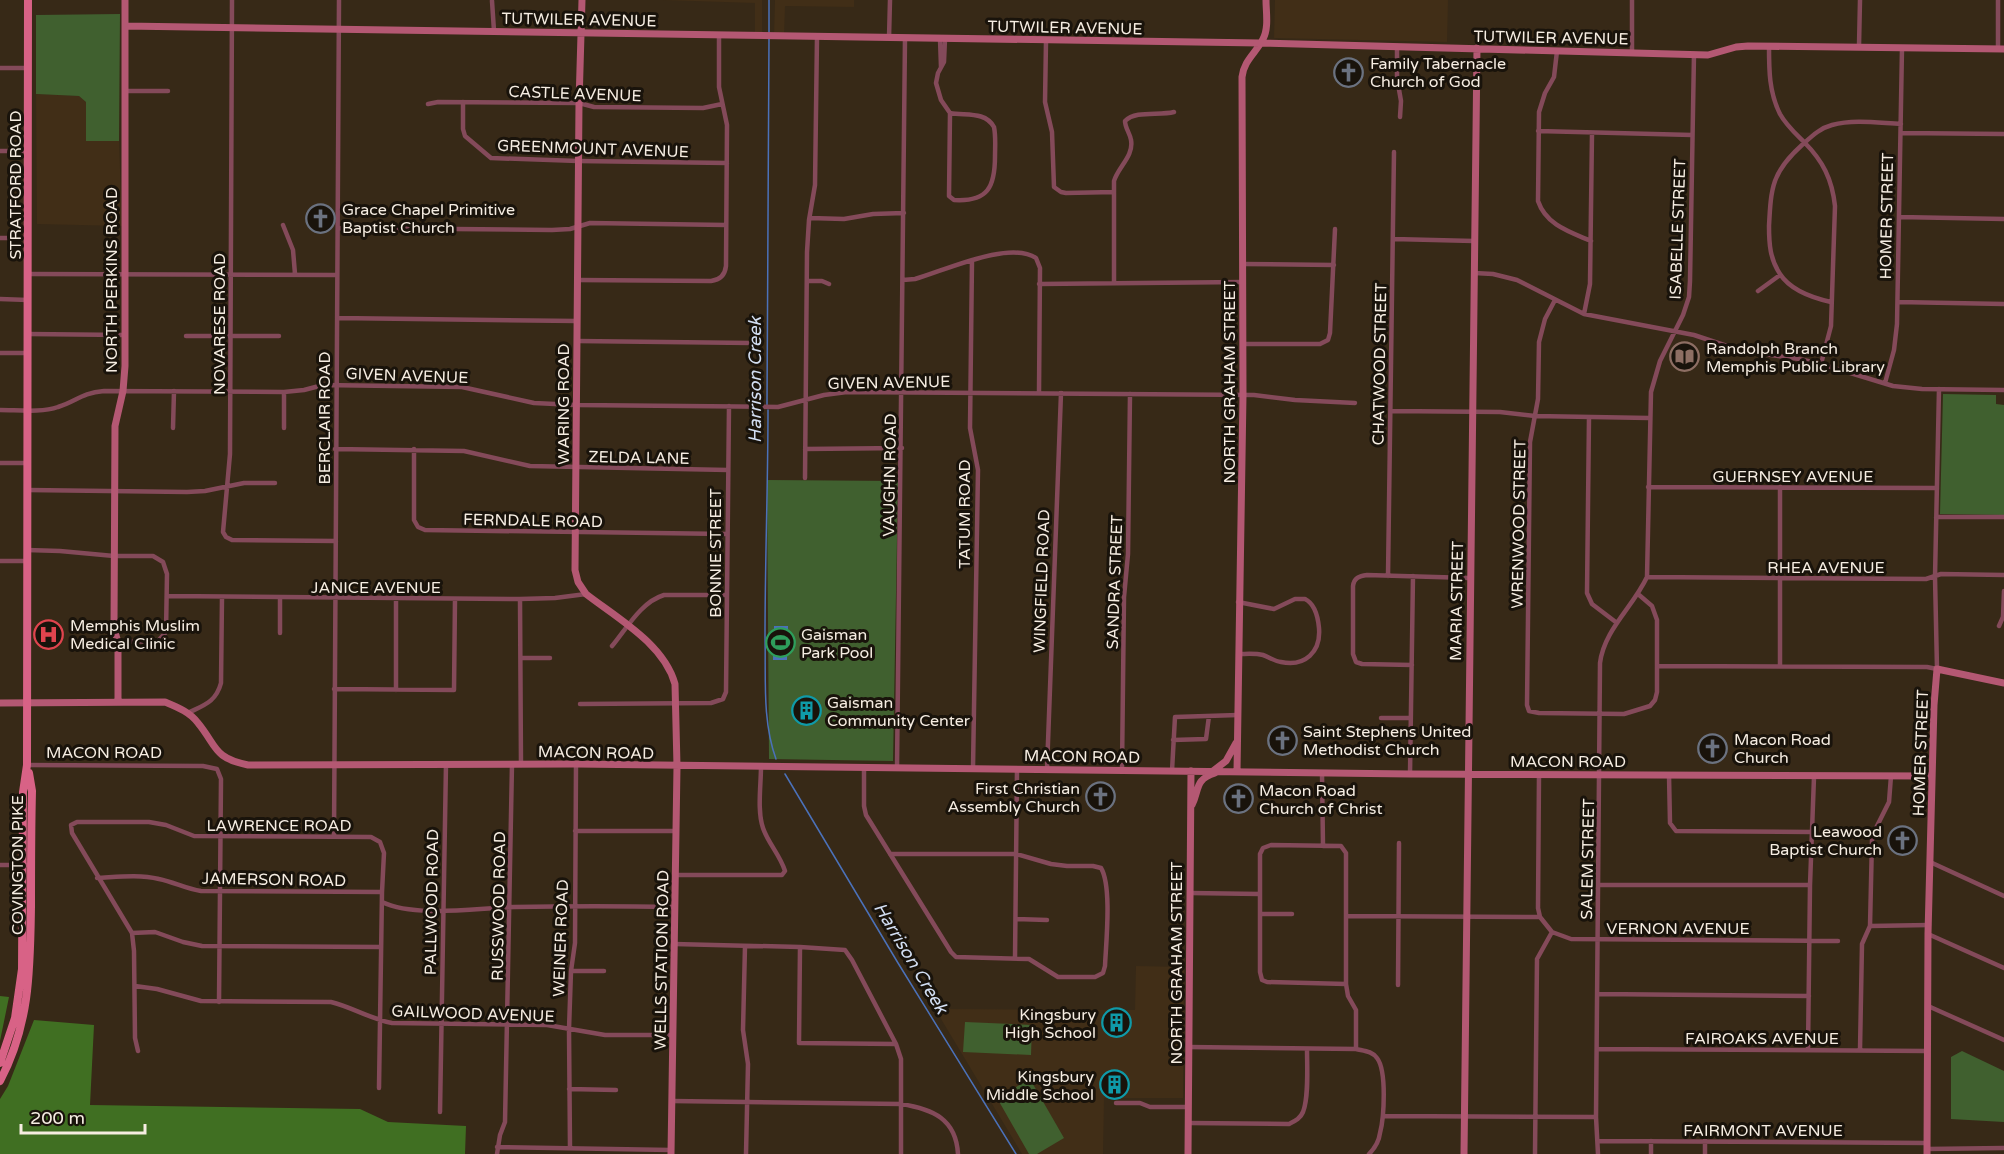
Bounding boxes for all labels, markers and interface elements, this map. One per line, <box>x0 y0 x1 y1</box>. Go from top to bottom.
street label: TUTWILER AVENUE <box>501 9 657 31</box>
street label: TUTWILER AVENUE <box>987 17 1143 39</box>
street label: TUTWILER AVENUE <box>1473 27 1629 49</box>
place label: Family Tabernacle Church of God <box>1370 54 1506 92</box>
church icon: Family Tabernacle Church of God <box>1333 56 1365 88</box>
street label: CASTLE AVENUE <box>508 82 642 106</box>
street label: STRATFORD ROAD <box>6 110 26 260</box>
street label: GREENMOUNT AVENUE <box>497 136 689 162</box>
street label: HOMER STREET <box>1876 152 1898 280</box>
street label: ISABELLE STREET <box>1666 158 1690 300</box>
street label: NORTH PERKINS ROAD <box>102 187 122 373</box>
place label: Grace Chapel Primitive Baptist Church <box>342 200 515 238</box>
church icon: Grace Chapel Primitive Baptist Church <box>305 202 337 234</box>
street label: NOVARESE ROAD <box>210 253 230 395</box>
street label: NORTH GRAHAM STREET <box>1220 280 1240 483</box>
street label: CHATWOOD STREET <box>1369 282 1391 446</box>
water label: Harrison Creek <box>744 316 766 443</box>
place label: Randolph Branch Memphis Public Library <box>1706 339 1885 377</box>
library icon: Randolph Branch Memphis Public Library <box>1669 341 1701 373</box>
street label: WARING ROAD <box>554 343 574 465</box>
street label: BERCLAIR ROAD <box>315 352 335 484</box>
street label: GIVEN AVENUE <box>345 364 469 388</box>
street label: GIVEN AVENUE <box>827 372 951 394</box>
street label: VAUGHN ROAD <box>879 413 901 537</box>
street label: WRENWOOD STREET <box>1508 439 1530 609</box>
street label: ZELDA LANE <box>588 447 690 469</box>
street label: TATUM ROAD <box>955 459 975 569</box>
street label: GUERNSEY AVENUE <box>1713 467 1873 487</box>
street label: BONNIE STREET <box>706 488 726 618</box>
street label: WINGFIELD ROAD <box>1029 509 1055 653</box>
street label: FERNDALE ROAD <box>463 510 603 532</box>
street label: SANDRA STREET <box>1103 514 1127 650</box>
street label: MARIA STREET <box>1446 541 1468 661</box>
street label: RHEA AVENUE <box>1767 558 1885 578</box>
street label: JANICE AVENUE <box>311 578 441 598</box>
place label: Memphis Muslim Medical Clinic <box>70 616 200 654</box>
hospital icon: Memphis Muslim Medical Clinic <box>33 618 65 650</box>
place label: Gaisman Park Pool <box>801 625 873 663</box>
sports icon: Gaisman Park Pool <box>764 627 796 659</box>
street label: HOMER STREET <box>1909 689 1933 817</box>
place label: Gaisman Community Center <box>827 693 971 731</box>
building icon: Gaisman Community Center <box>790 695 822 727</box>
place label: Saint Stephens United Methodist Church <box>1303 722 1471 760</box>
church icon: Saint Stephens United Methodist Church <box>1266 724 1298 756</box>
place label: Macon Road Church <box>1734 730 1831 768</box>
church icon: Macon Road Church <box>1697 732 1729 764</box>
street label: MACON ROAD <box>538 742 654 764</box>
street label: MACON ROAD <box>46 743 162 763</box>
street label: MACON ROAD <box>1024 746 1140 768</box>
street label: MACON ROAD <box>1510 752 1626 772</box>
place label: First Christian Assembly Church <box>947 779 1080 817</box>
church icon: First Christian Assembly Church <box>1085 781 1117 813</box>
place label: Macon Road Church of Christ <box>1259 781 1383 819</box>
church icon: Macon Road Church of Christ <box>1222 783 1254 815</box>
street label: COVINGTON PIKE <box>8 795 28 935</box>
street label: SALEM STREET <box>1577 798 1599 920</box>
street label: LAWRENCE ROAD <box>206 816 352 836</box>
place label: Leawood Baptist Church <box>1769 822 1882 860</box>
church icon: Leawood Baptist Church <box>1887 824 1919 856</box>
street label: PALLWOOD ROAD <box>421 829 443 975</box>
street label: RUSSWOOD ROAD <box>488 831 510 981</box>
street label: NORTH GRAHAM STREET <box>1167 861 1187 1064</box>
street label: JAMERSON ROAD <box>202 869 346 891</box>
street label: WELLS STATION ROAD <box>650 870 674 1050</box>
street label: WEINER ROAD <box>549 879 573 997</box>
water label: Harrison Creek <box>869 898 954 1019</box>
street label: VERNON AVENUE <box>1606 919 1750 939</box>
street label: GAILWOOD AVENUE <box>391 1001 555 1027</box>
place label: Kingsbury High School <box>1005 1005 1096 1043</box>
building icon: Kingsbury High School <box>1101 1007 1133 1039</box>
street label: FAIROAKS AVENUE <box>1685 1029 1839 1049</box>
place label: Kingsbury Middle School <box>986 1067 1094 1105</box>
building icon: Kingsbury Middle School <box>1099 1069 1131 1101</box>
scale bar <box>21 1097 146 1135</box>
text: 200 m <box>30 1107 85 1129</box>
street label: FAIRMONT AVENUE <box>1683 1121 1843 1141</box>

